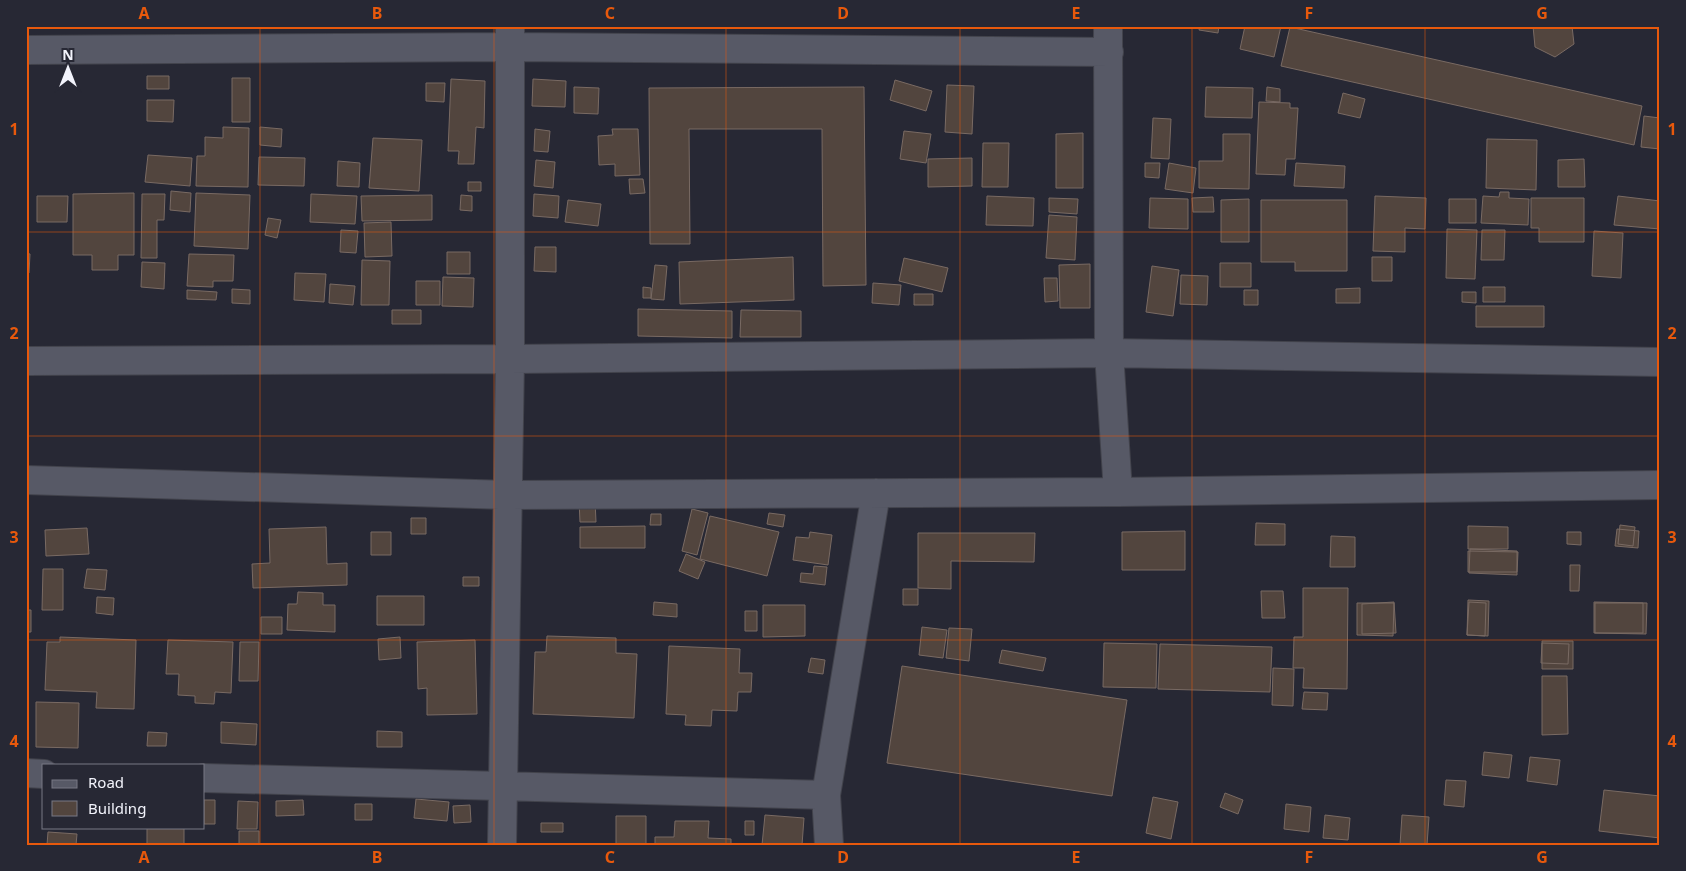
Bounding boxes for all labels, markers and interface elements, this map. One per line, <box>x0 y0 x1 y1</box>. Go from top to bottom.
text: A <box>138 2 150 24</box>
text: B <box>372 2 382 24</box>
text: C <box>605 2 615 24</box>
text: D <box>837 2 849 24</box>
text: E <box>1072 2 1081 24</box>
text: F <box>1305 2 1313 24</box>
text: G <box>1536 2 1548 24</box>
north arrow <box>42 42 92 92</box>
text: N <box>62 45 74 64</box>
text: 1 <box>9 118 19 140</box>
text: 1 <box>1667 118 1677 140</box>
text: 2 <box>9 322 19 344</box>
text: 2 <box>1667 322 1677 344</box>
text: 3 <box>9 526 19 548</box>
text: 3 <box>1667 526 1677 548</box>
text: 4 <box>9 730 19 752</box>
text: 4 <box>1667 730 1677 752</box>
legend <box>42 764 205 828</box>
text: Road <box>88 772 124 792</box>
text: Building <box>88 798 146 818</box>
text: A <box>138 846 150 868</box>
text: B <box>372 846 382 868</box>
text: C <box>605 846 615 868</box>
text: D <box>837 846 849 868</box>
text: E <box>1072 846 1081 868</box>
text: F <box>1305 846 1313 868</box>
text: G <box>1536 846 1548 868</box>

